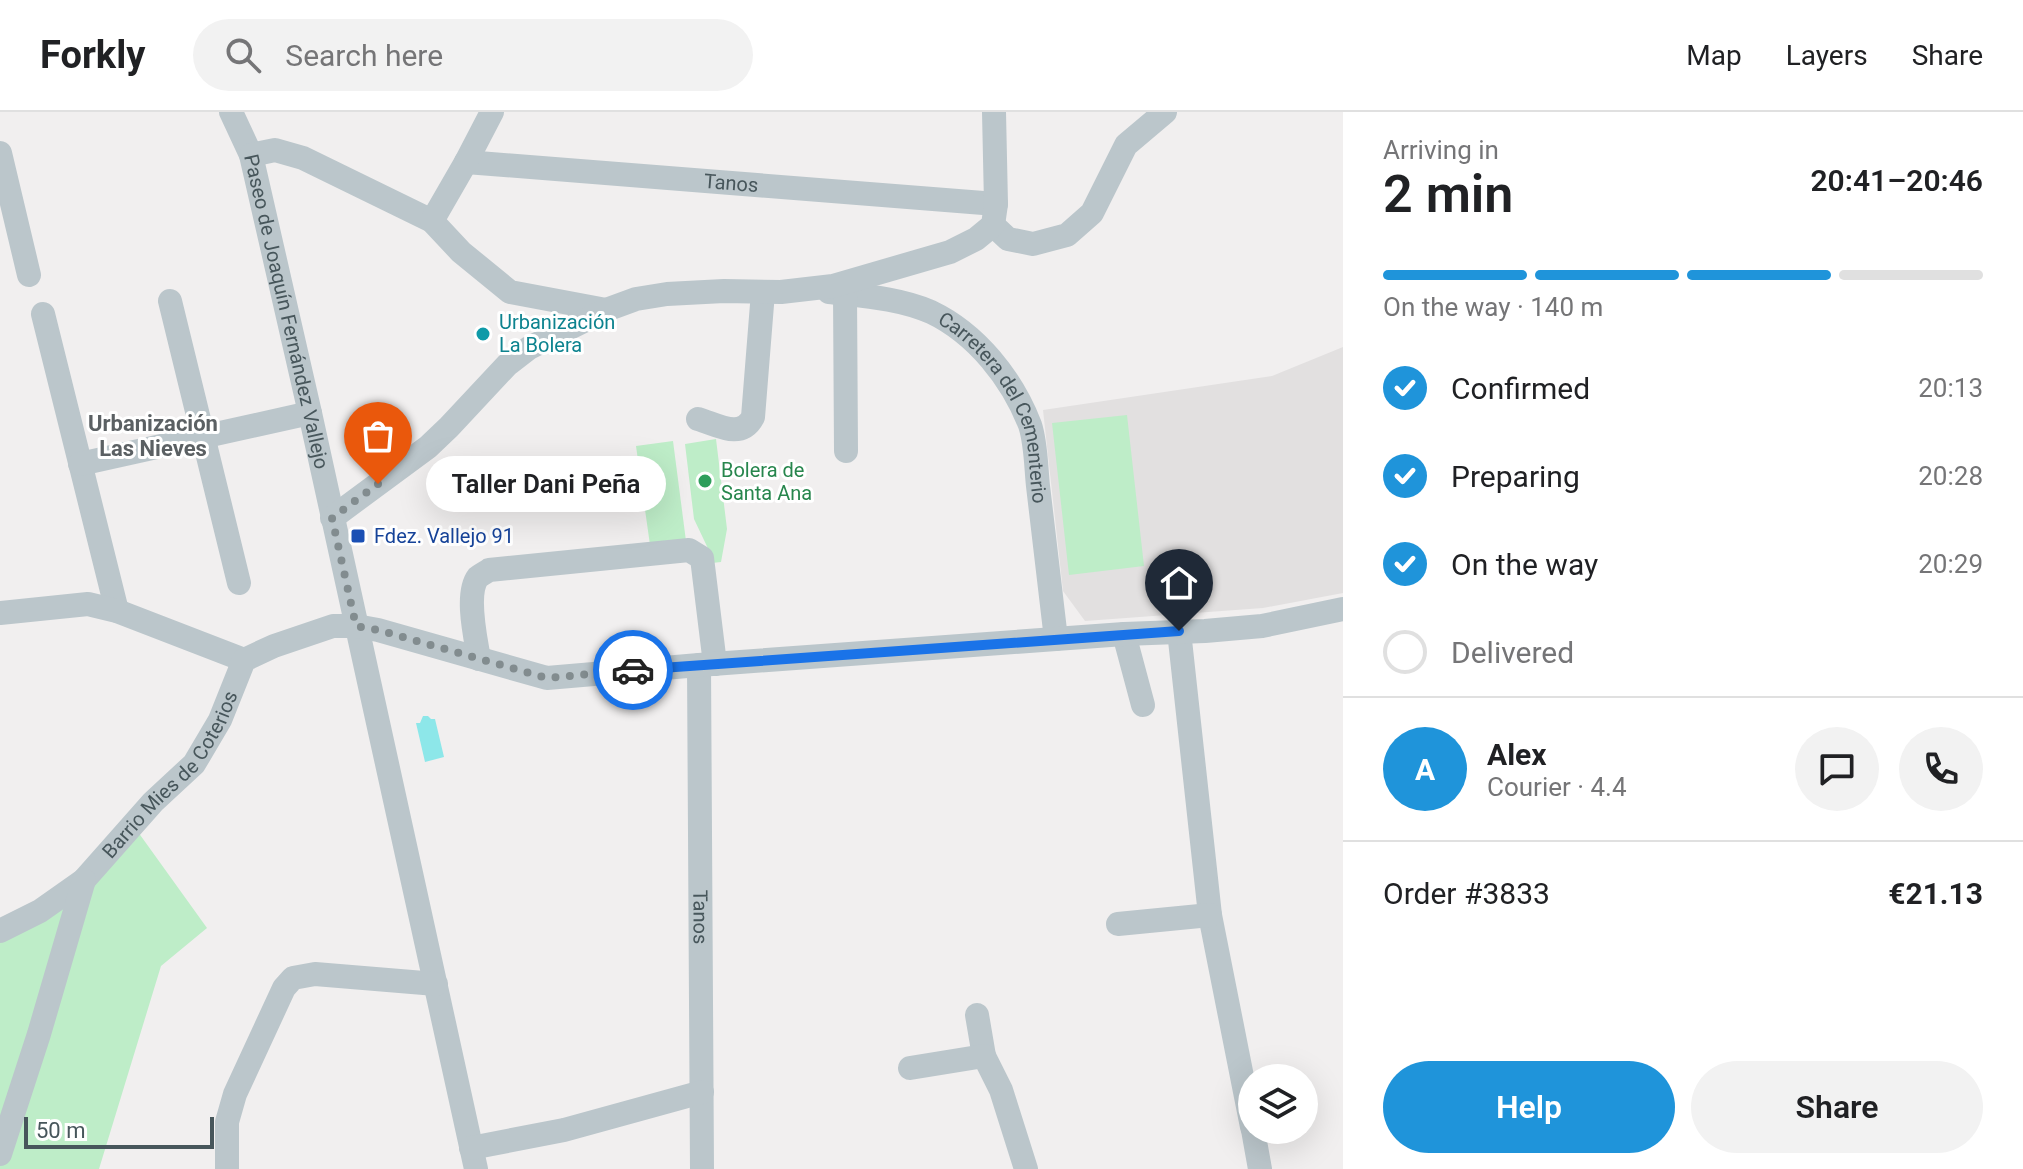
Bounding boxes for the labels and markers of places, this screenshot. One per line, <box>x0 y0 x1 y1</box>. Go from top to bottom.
place label: Urbanización La Bolera <box>499 310 615 357</box>
marker: Urbanización La Bolera <box>474 325 492 343</box>
pin <box>344 402 412 484</box>
callout: Taller Dani Peña <box>426 456 666 512</box>
place label: Bolera de Santa Ana <box>721 458 812 505</box>
marker: Bolera de Santa Ana <box>696 472 714 490</box>
place label: Fdez. Vallejo 91 <box>374 524 514 548</box>
marker: Fdez. Vallejo 91 <box>349 527 367 545</box>
pin <box>1145 549 1213 631</box>

